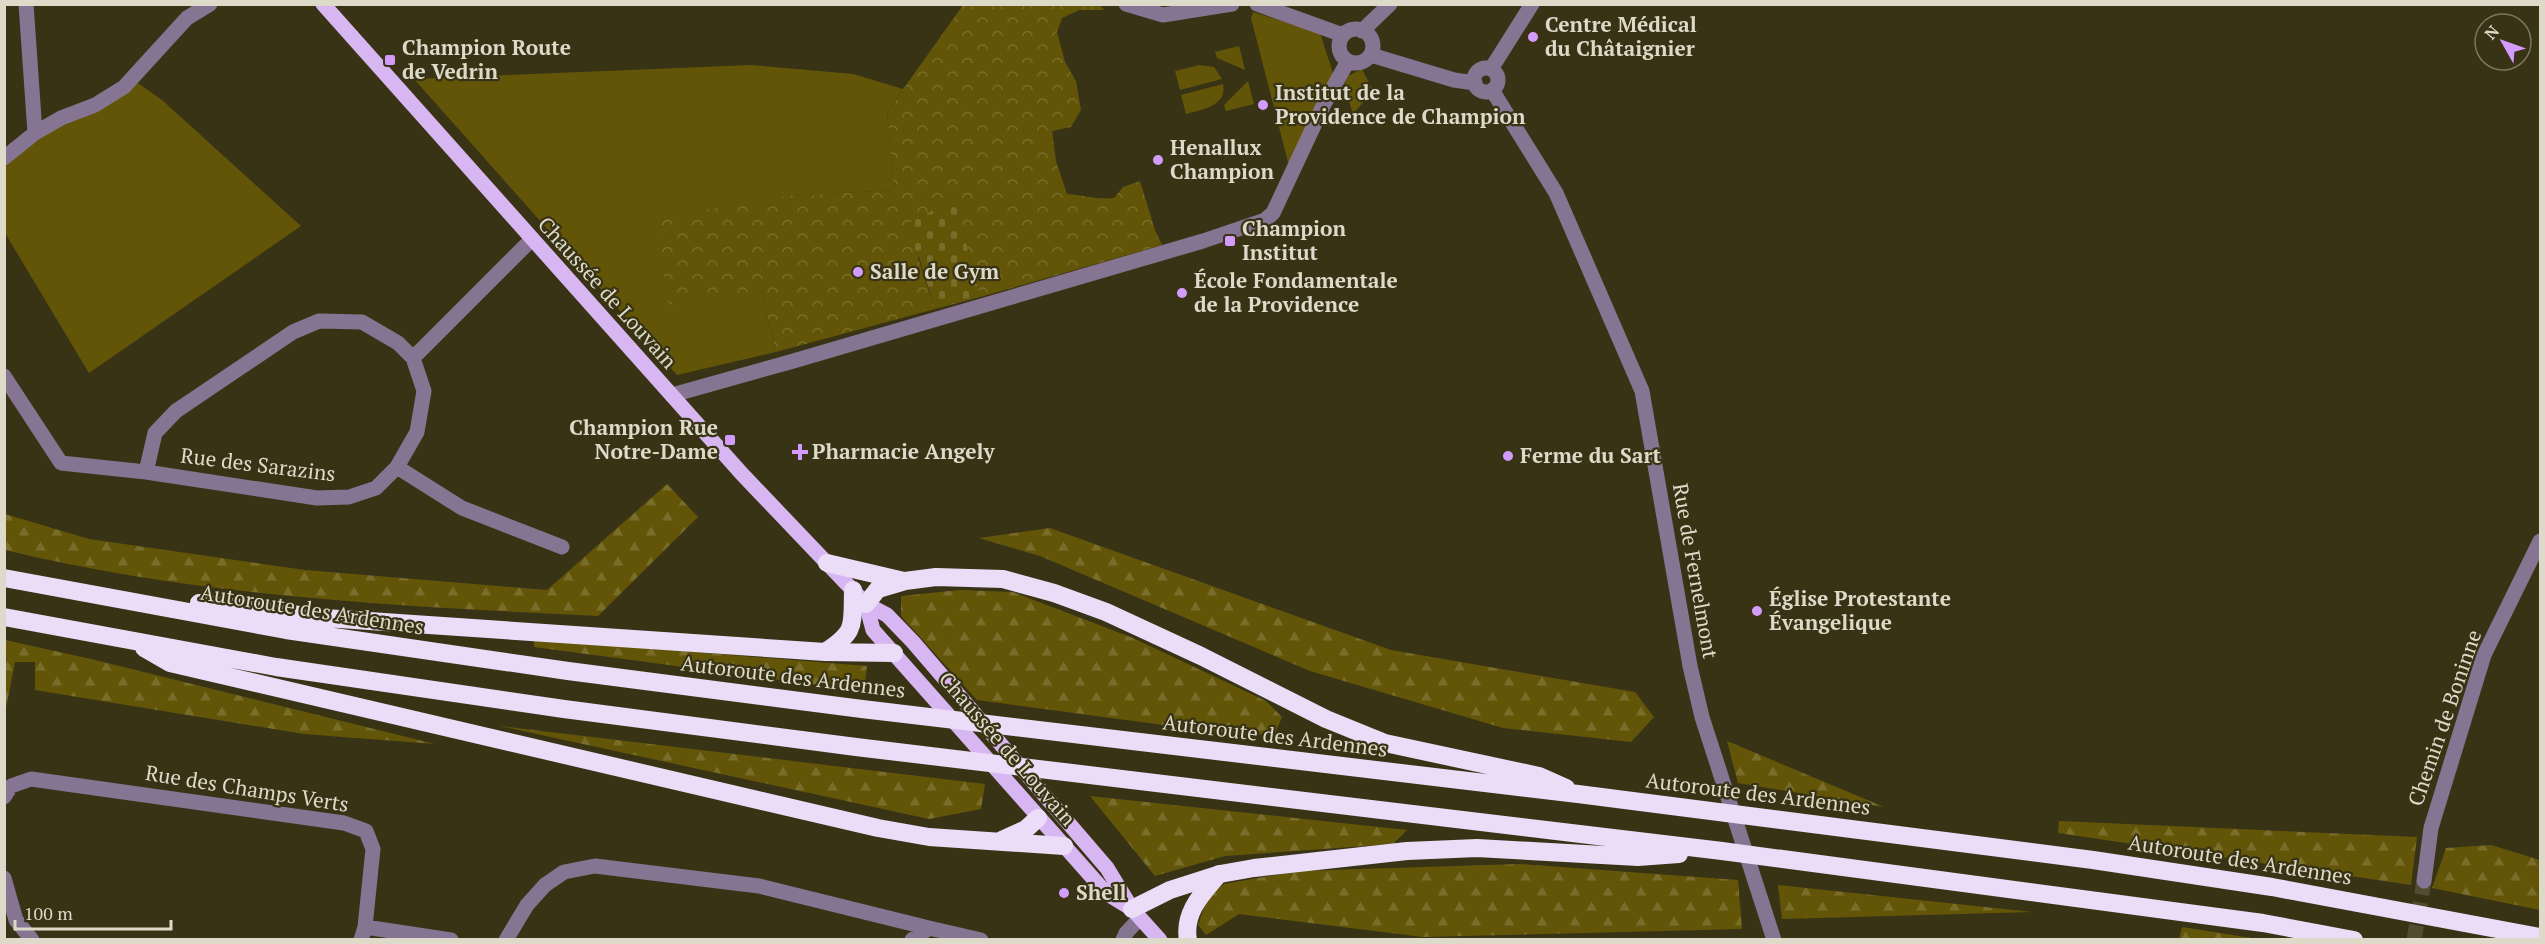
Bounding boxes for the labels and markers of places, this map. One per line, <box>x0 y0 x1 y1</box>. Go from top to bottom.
place label: Centre Médical du Châtaignier <box>1545 10 1697 62</box>
marker: Centre Médical du Châtaignier <box>1526 30 1540 44</box>
place label: Champion Route de Vedrin <box>402 33 571 85</box>
marker: Champion Route de Vedrin <box>383 53 397 67</box>
place label: Institut de la Providence de Champion <box>1275 78 1526 130</box>
marker: Institut de la Providence de Champion <box>1256 98 1270 112</box>
place label: Henallux Champion <box>1170 133 1274 185</box>
marker: Henallux Champion <box>1151 153 1165 167</box>
place label: Champion Institut <box>1242 214 1346 266</box>
marker: Champion Institut <box>1223 234 1237 248</box>
place label: Salle de Gym <box>870 257 1000 285</box>
marker: Salle de Gym <box>851 265 865 279</box>
place label: École Fondamentale de la Providence <box>1194 266 1398 318</box>
marker: École Fondamentale de la Providence <box>1175 286 1189 300</box>
place label: Champion Rue Notre-Dame <box>569 413 718 465</box>
marker: Champion Rue Notre-Dame <box>723 433 737 447</box>
place label: Pharmacie Angely <box>812 437 996 465</box>
place label: Ferme du Sart <box>1520 441 1662 469</box>
marker: Pharmacie Angely <box>793 445 807 459</box>
marker: Ferme du Sart <box>1501 449 1515 463</box>
place label: Église Protestante Évangelique <box>1769 584 1951 636</box>
marker: Église Protestante Évangelique <box>1750 604 1764 618</box>
place label: Shell <box>1076 878 1126 906</box>
marker: Shell <box>1057 886 1071 900</box>

